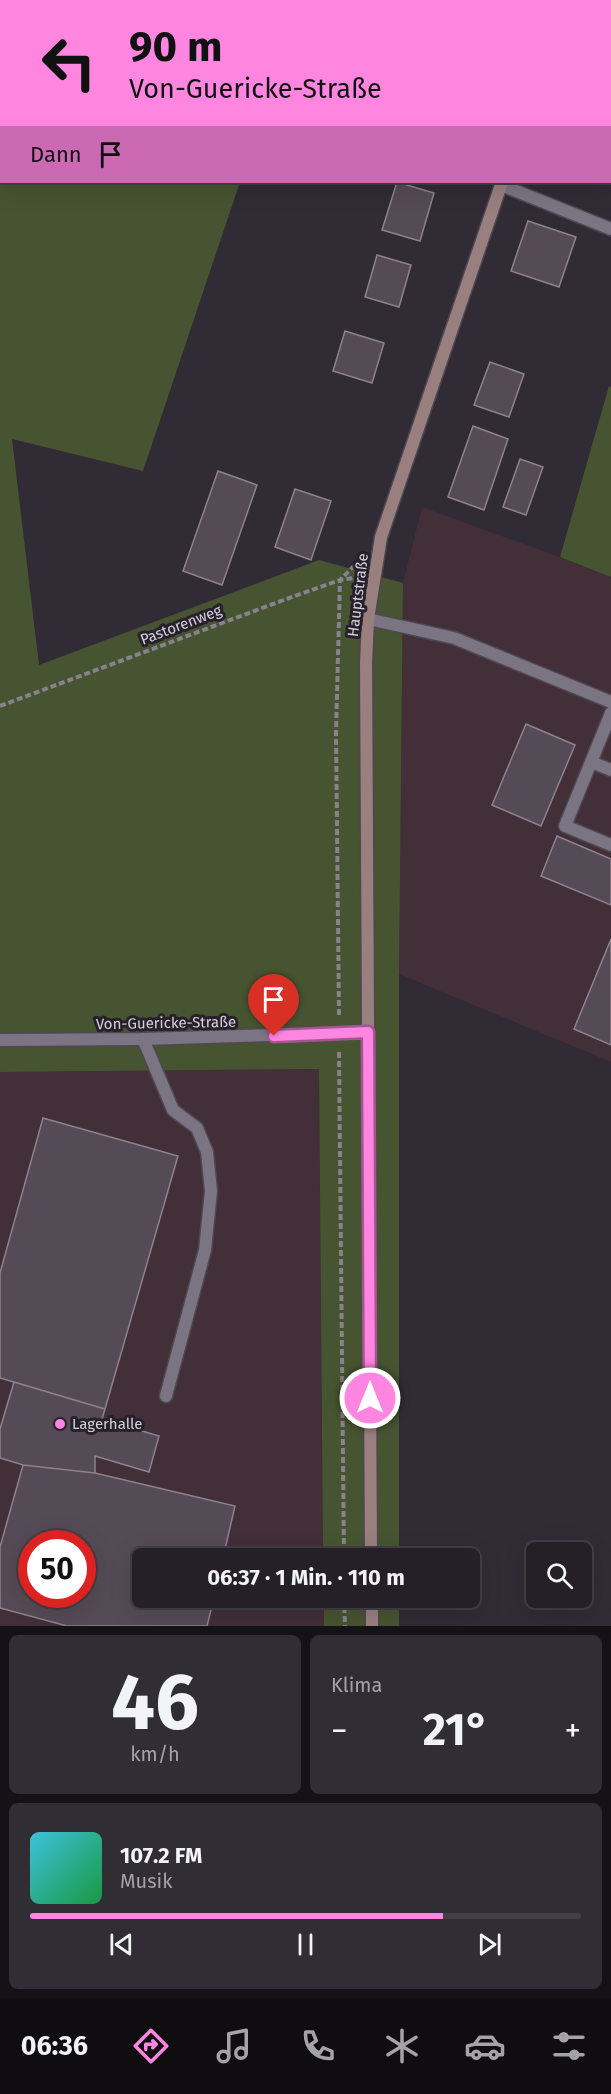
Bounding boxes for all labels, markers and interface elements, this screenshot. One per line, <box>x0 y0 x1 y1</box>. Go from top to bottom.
text: 90 m <box>129 22 223 72</box>
icon: left <box>30 24 108 102</box>
text: Von-Guericke-Straße <box>129 73 382 105</box>
icon: arrive <box>94 138 127 171</box>
text: Dann <box>30 141 82 168</box>
street label: Hauptstraße <box>344 552 372 638</box>
street label: Pastorenweg <box>138 601 225 649</box>
pin <box>248 974 299 1036</box>
icon: arrive <box>257 983 290 1016</box>
street label: Von-Guericke-Straße <box>96 1013 236 1033</box>
position arrow <box>338 1366 402 1430</box>
place label: Lagerhalle <box>72 1415 143 1433</box>
marker: Lagerhalle <box>53 1417 67 1431</box>
speed limit sign: 50 <box>18 1530 96 1608</box>
map controls <box>526 1542 592 1608</box>
button: search <box>526 1542 592 1608</box>
text: 06:37 · 1 Min. · 110 m <box>207 1564 405 1591</box>
text: 46 <box>111 1656 199 1750</box>
text: Klima <box>331 1673 382 1697</box>
text: 21° <box>423 1703 489 1757</box>
text: − <box>331 1711 348 1751</box>
text: + <box>565 1711 581 1751</box>
text: km/h <box>130 1742 180 1766</box>
text: 107.2 FM <box>120 1842 202 1869</box>
text: Musik <box>120 1869 172 1893</box>
icon: previous <box>105 1928 138 1961</box>
icon: pause <box>289 1928 322 1961</box>
icon: next <box>473 1928 506 1961</box>
icon: directions <box>130 2025 172 2067</box>
icon: music <box>213 2025 255 2067</box>
icon: phone <box>297 2025 339 2067</box>
icon: climate <box>381 2025 423 2067</box>
icon: car <box>464 2025 506 2067</box>
icon: filters <box>548 2025 590 2067</box>
text: 06:36 <box>21 2030 88 2062</box>

